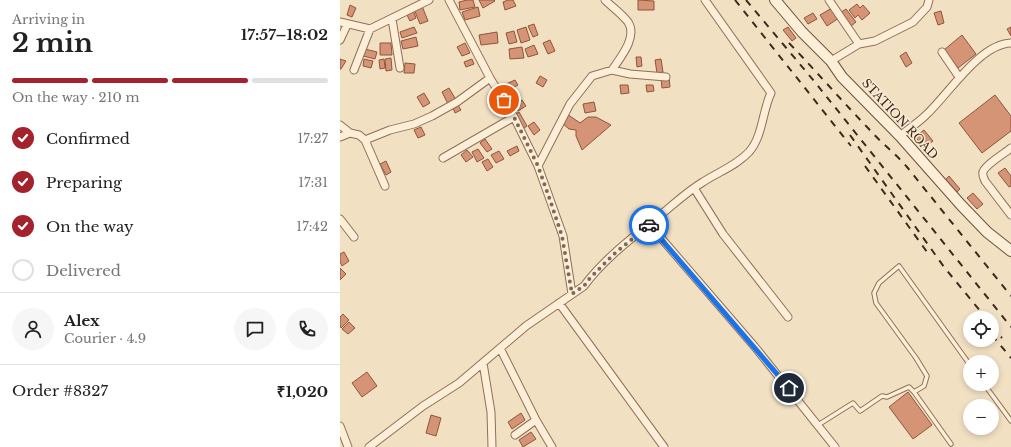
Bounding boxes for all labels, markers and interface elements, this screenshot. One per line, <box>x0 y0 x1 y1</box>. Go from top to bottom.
text: Arriving in <box>12 11 85 28</box>
text: 17:57–18:02 <box>241 25 328 44</box>
text: 2 min <box>12 27 93 59</box>
street label: STATION ROAD <box>859 75 942 162</box>
pin <box>487 83 521 117</box>
text: On the way · 210 m <box>12 89 139 106</box>
icon: bag <box>493 89 515 111</box>
icon: check <box>12 127 34 149</box>
text: Confirmed <box>46 129 130 148</box>
text: 17:27 <box>297 130 328 147</box>
icon: check <box>12 171 34 193</box>
text: Preparing <box>46 173 122 192</box>
text: 17:31 <box>298 174 328 191</box>
courier <box>629 205 669 245</box>
icon: car <box>638 214 660 236</box>
icon: check <box>12 215 34 237</box>
text: On the way <box>46 217 134 236</box>
text: 17:42 <box>296 218 328 235</box>
text: Delivered <box>46 261 121 280</box>
button: person <box>12 308 54 350</box>
button: chat <box>234 308 276 350</box>
button: phone <box>286 308 328 350</box>
text: Alex <box>64 311 100 330</box>
map controls <box>963 311 999 435</box>
button: locate <box>963 311 999 347</box>
text: Courier · 4.9 <box>64 330 146 347</box>
button: + <box>963 355 999 391</box>
pin <box>772 371 806 405</box>
icon: home <box>778 377 800 399</box>
text: Order #8327 <box>12 381 108 400</box>
text: ₹1,020 <box>277 382 328 401</box>
button: − <box>963 399 999 435</box>

